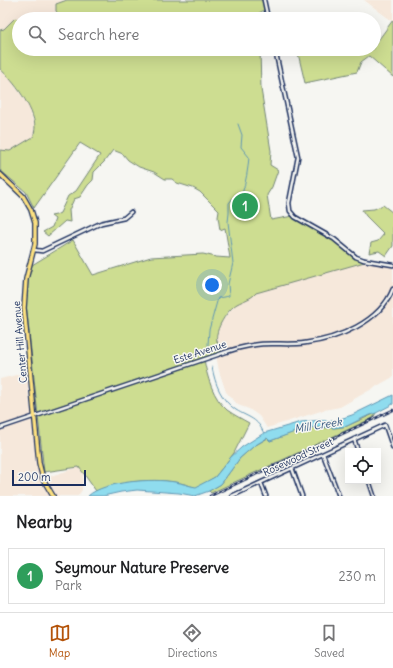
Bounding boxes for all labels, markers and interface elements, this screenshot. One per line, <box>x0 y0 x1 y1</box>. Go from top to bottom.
search box <box>12 12 381 56</box>
icon: search <box>26 23 48 45</box>
text: Search here <box>58 25 139 44</box>
pin: 1 <box>232 191 258 221</box>
your location <box>202 275 222 295</box>
street label: Center Hill Avenue <box>10 300 30 384</box>
street label: Este Avenue <box>172 337 228 367</box>
water label: Mill Creek <box>293 414 344 436</box>
street label: Rosewood Street <box>261 435 336 479</box>
map controls <box>345 448 381 484</box>
button: locate <box>345 448 381 484</box>
scale bar <box>12 468 86 487</box>
text: 200 m <box>18 470 51 484</box>
text: Nearby <box>16 511 72 533</box>
text: Seymour Nature Preserve <box>55 558 229 577</box>
text: 1 <box>27 568 33 585</box>
text: 230 m <box>338 568 376 585</box>
text: Park <box>55 577 82 594</box>
tab: Map <box>49 622 71 660</box>
tab: Directions <box>168 622 217 660</box>
tab: Saved <box>314 622 344 660</box>

